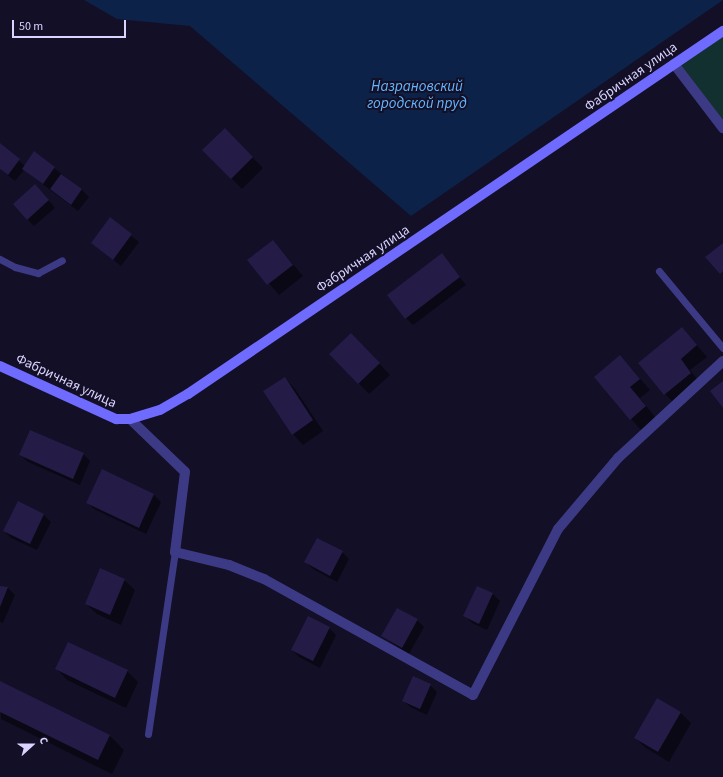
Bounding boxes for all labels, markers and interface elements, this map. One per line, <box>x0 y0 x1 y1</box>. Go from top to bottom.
scale bar <box>14 12 128 38</box>
text: 50 m <box>19 18 43 35</box>
street label: Фабричная улица <box>581 39 681 115</box>
water label: Назрановский городской пруд <box>367 77 467 112</box>
street label: Фабричная улица <box>313 222 413 296</box>
street label: Фабричная улица <box>13 350 119 412</box>
north arrow <box>12 725 52 765</box>
text: С <box>36 735 52 746</box>

